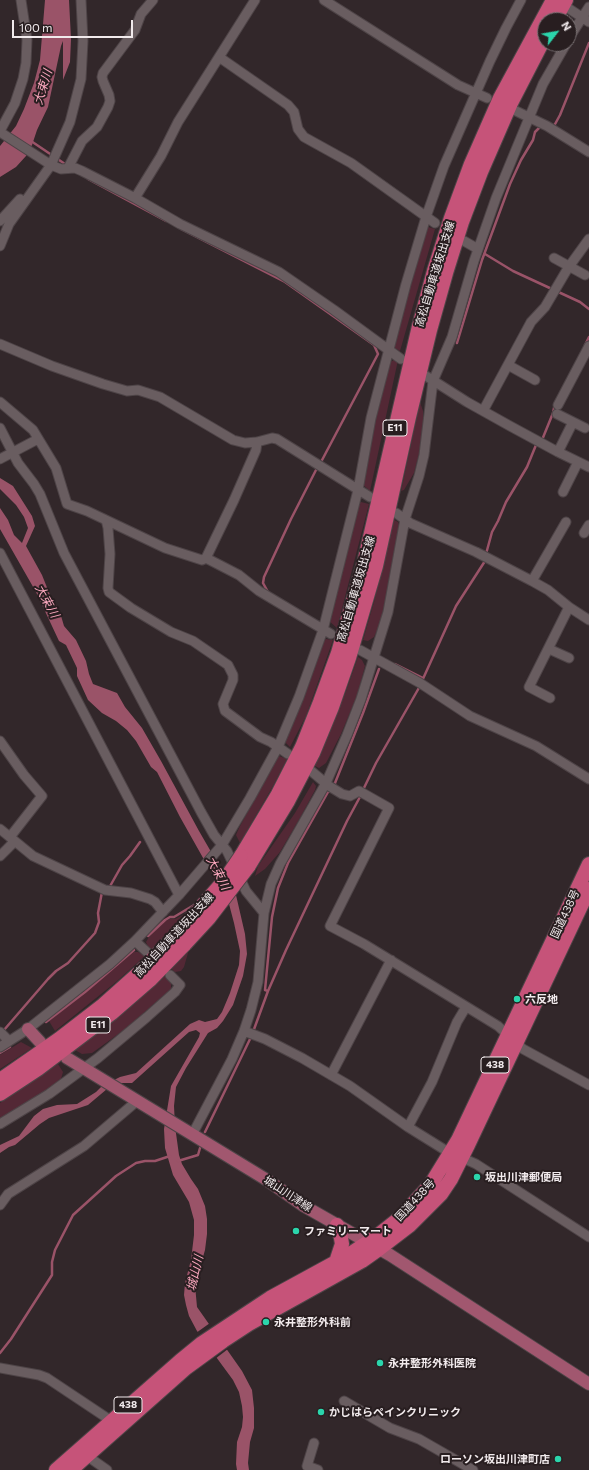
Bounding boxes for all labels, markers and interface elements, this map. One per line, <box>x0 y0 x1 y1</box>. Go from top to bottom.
scale bar <box>14 12 135 38</box>
north arrow <box>537 12 577 52</box>
text: N <box>559 19 575 33</box>
text: 100 m <box>19 20 53 34</box>
water label: 大束川 <box>31 68 55 106</box>
street label: 高松自動車道坂出支線 <box>413 219 457 329</box>
road number: E11 <box>383 420 407 436</box>
street label: 高松自動車道坂出支線 <box>334 534 378 644</box>
water label: 大束川 <box>32 582 62 620</box>
water label: 大束川 <box>203 854 233 892</box>
street label: 国道438号 <box>548 887 582 941</box>
street label: 高松自動車道坂出支線 <box>132 890 216 980</box>
place label: 六反地 <box>525 992 558 1006</box>
marker: 六反地 <box>512 994 522 1004</box>
road number: E11 <box>86 1017 110 1033</box>
road number: 438 <box>481 1057 509 1073</box>
place label: 坂出川津郵便局 <box>485 1170 562 1184</box>
marker: 坂出川津郵便局 <box>472 1172 482 1182</box>
street label: 城山川津線 <box>261 1173 315 1215</box>
street label: 国道438号 <box>392 1176 438 1224</box>
place label: ファミリーマート <box>304 1224 392 1238</box>
marker: ファミリーマート <box>291 1226 301 1236</box>
water label: 城山川 <box>184 1254 206 1292</box>
place label: 永井整形外科前 <box>274 1315 351 1329</box>
marker: 永井整形外科前 <box>261 1317 271 1327</box>
place label: 永井整形外科医院 <box>388 1356 476 1370</box>
marker: 永井整形外科医院 <box>375 1358 385 1368</box>
road number: 438 <box>114 1397 142 1413</box>
place label: かじはらペインクリニック <box>329 1405 461 1419</box>
marker: かじはらペインクリニック <box>316 1407 326 1417</box>
place label: ローソン坂出川津町店 <box>440 1452 550 1466</box>
marker: ローソン坂出川津町店 <box>553 1454 563 1464</box>

